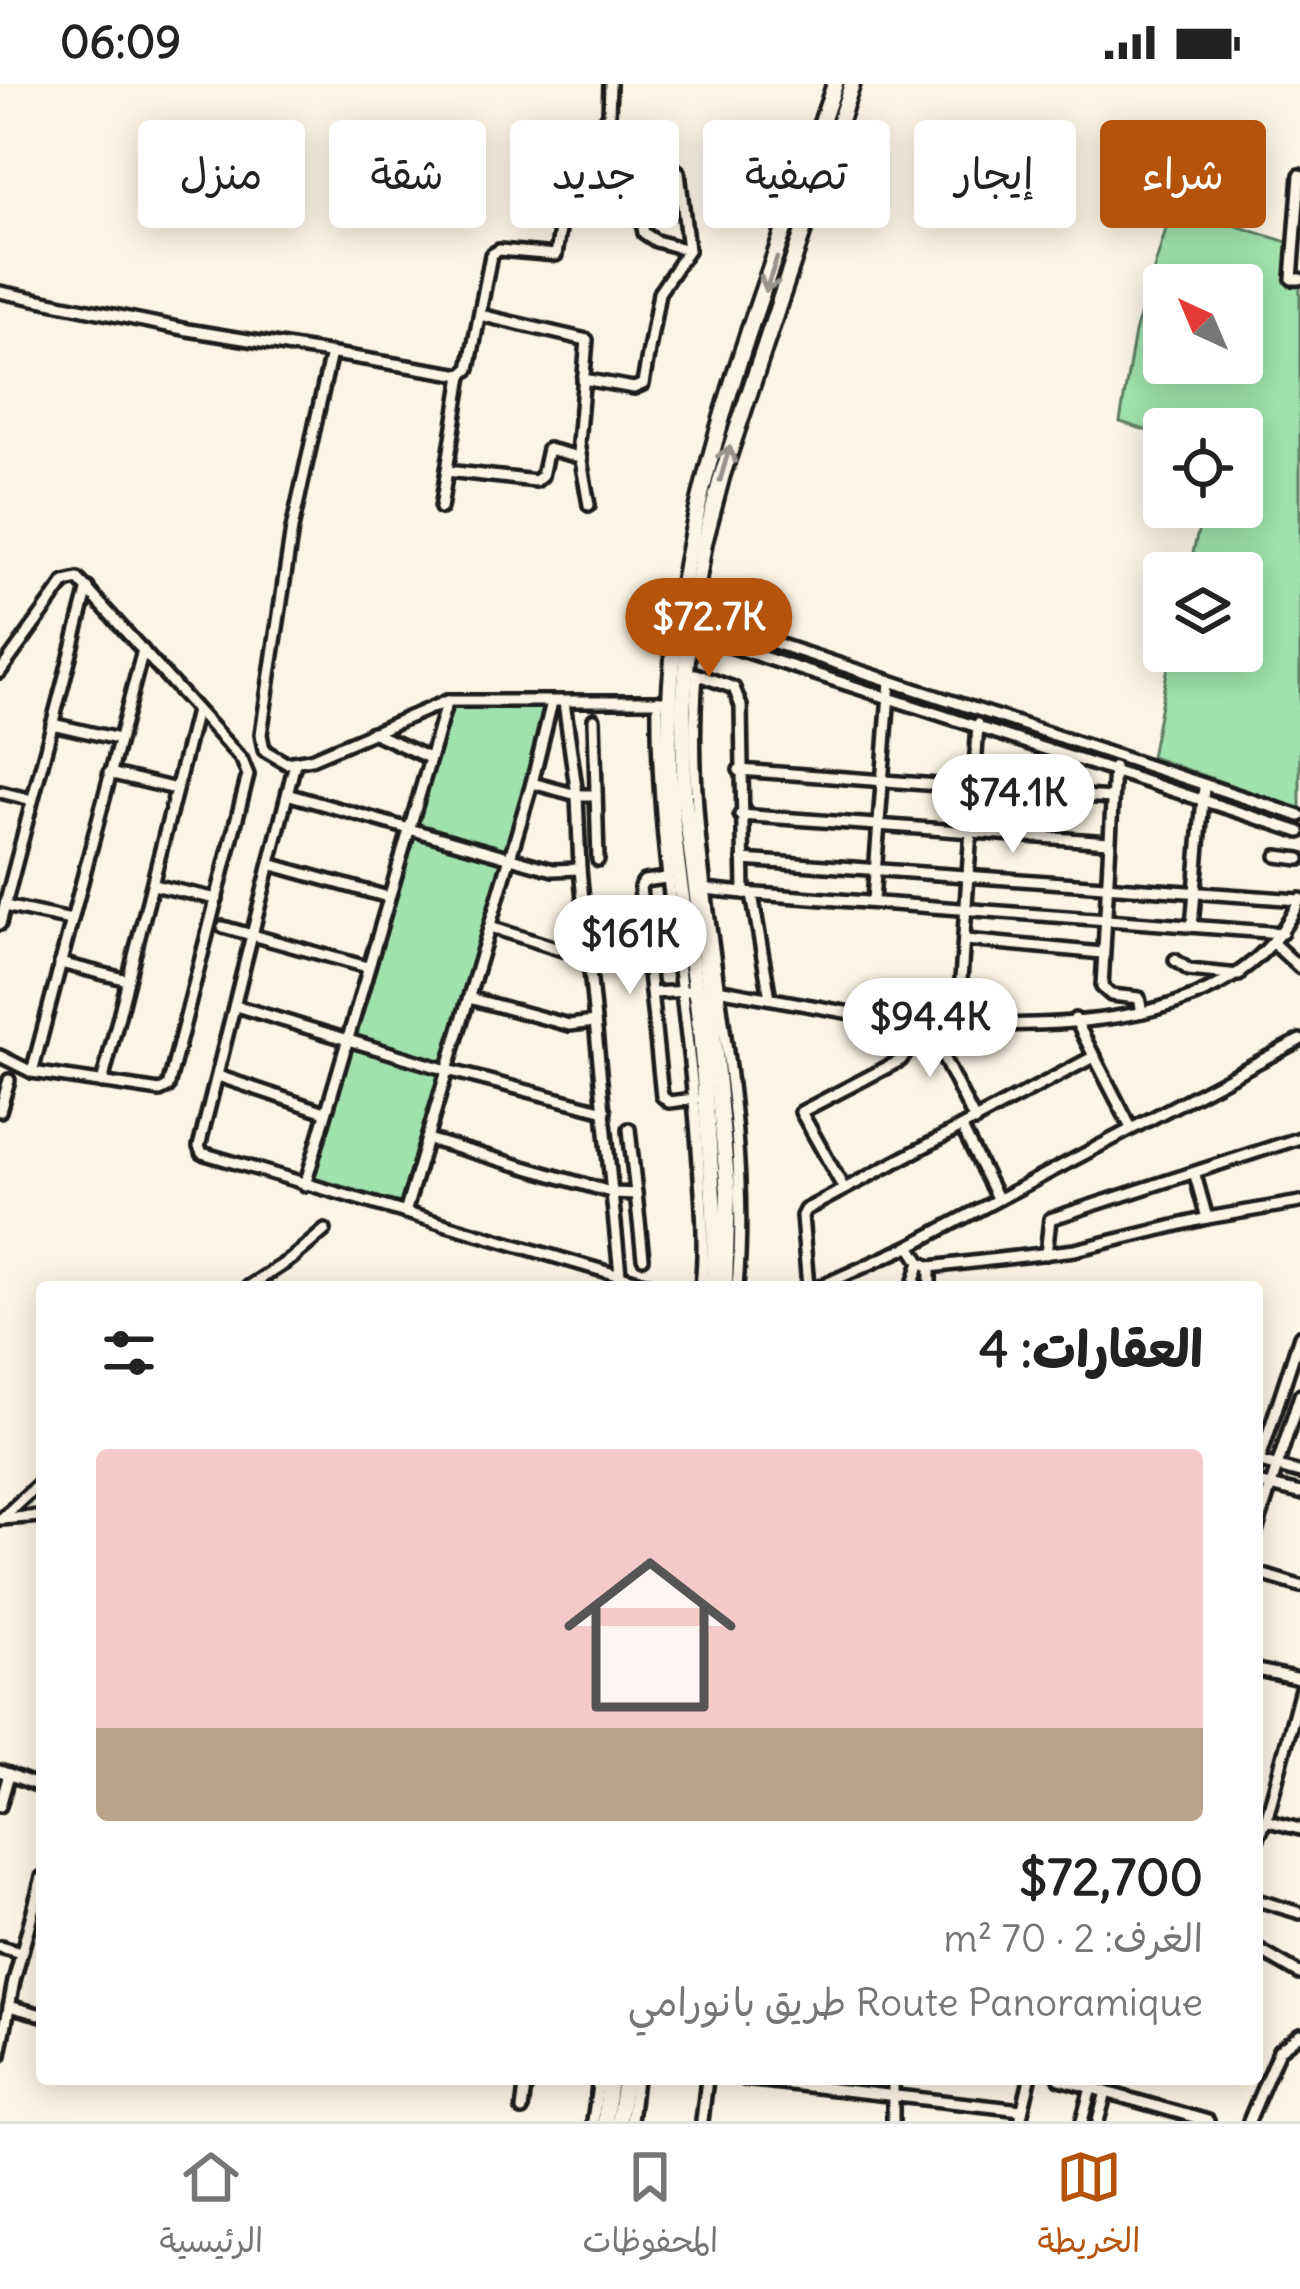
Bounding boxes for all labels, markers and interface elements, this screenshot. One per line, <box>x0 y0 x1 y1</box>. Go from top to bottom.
text: 06:09 <box>60 14 181 70</box>
chip: منزل <box>138 120 305 228</box>
chip: شقة <box>329 120 486 228</box>
chip: جديد <box>510 120 679 228</box>
chip: تصفية <box>703 120 890 228</box>
chip: إيجار <box>914 120 1076 228</box>
chip: شراء <box>1100 120 1266 228</box>
one-way arrow <box>759 255 781 293</box>
north arrow <box>1143 264 1263 384</box>
map controls <box>1143 264 1263 672</box>
button: locate <box>1143 408 1263 528</box>
one-way arrow <box>715 445 737 483</box>
button: layers <box>1143 552 1263 672</box>
pin: $72.7K <box>611 578 807 680</box>
text: $72.7K <box>652 592 766 641</box>
pin: $74.1K <box>915 754 1111 856</box>
text: $74.1K <box>959 768 1067 817</box>
pin: $161K <box>546 895 714 997</box>
text: $161K <box>581 909 679 958</box>
pin: $94.4K <box>832 978 1028 1080</box>
text: $94.4K <box>870 992 990 1041</box>
text: العقارات: 4 <box>979 1317 1203 1381</box>
icon: filters <box>96 1320 162 1386</box>
icon: home <box>542 1527 758 1743</box>
text: $72,700 <box>1019 1845 1203 1909</box>
text: الغرف: 2 · 70 m² <box>943 1914 1203 1963</box>
text: Route Panoramique طريق بانورامي <box>628 1978 1203 2027</box>
tab: الرئيسية <box>160 2144 263 2270</box>
tab: المحفوظات <box>582 2144 718 2270</box>
tab: الخريطة <box>1037 2144 1140 2270</box>

